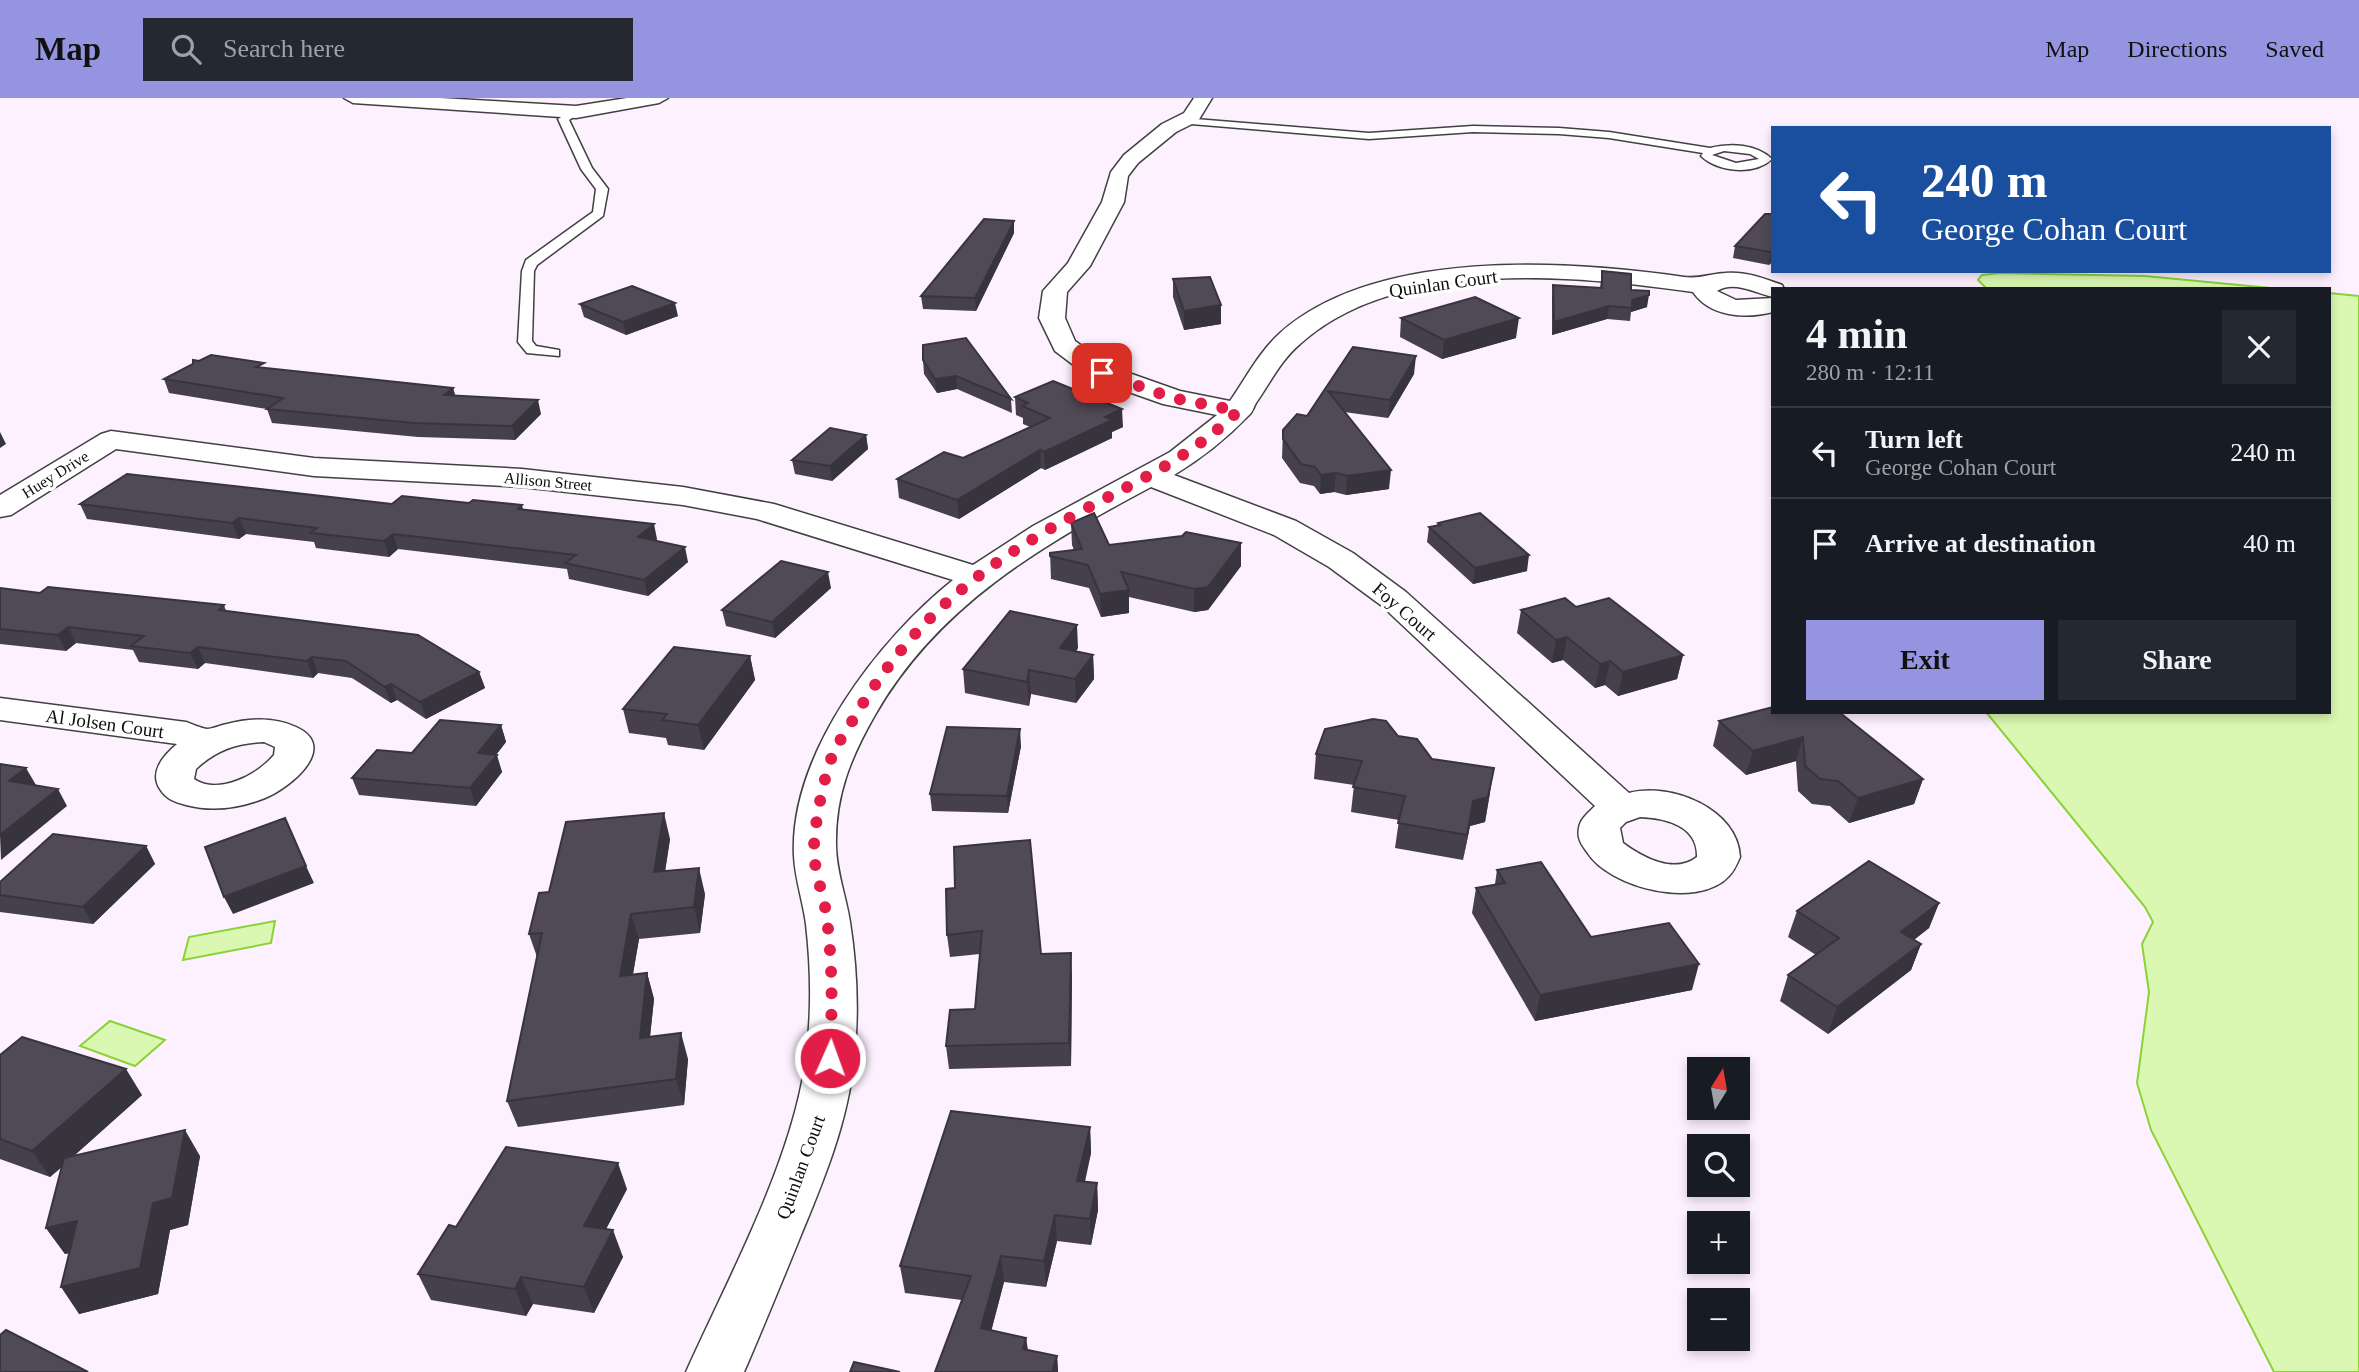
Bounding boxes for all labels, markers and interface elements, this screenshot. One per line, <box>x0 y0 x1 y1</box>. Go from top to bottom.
search box <box>143 18 633 81</box>
icon: search <box>167 30 205 68</box>
text: Map <box>35 31 101 67</box>
text: Search here <box>223 34 345 63</box>
text: Map <box>2045 36 2089 62</box>
text: Directions <box>2127 36 2227 62</box>
text: Saved <box>2265 36 2324 62</box>
text: 240 m <box>1921 153 2048 208</box>
icon: left <box>1806 154 1897 245</box>
text: George Cohan Court <box>1921 211 2187 247</box>
street label: Quinlan Court <box>1388 265 1499 301</box>
button: close <box>2222 310 2296 384</box>
text: 4 min <box>1806 311 1908 357</box>
pin <box>1072 343 1132 403</box>
icon: arrive <box>1083 354 1121 392</box>
text: 280 m · 12:11 <box>1806 360 1935 385</box>
text: Turn left <box>1865 425 1963 454</box>
icon: left <box>1806 434 1844 472</box>
text: 240 m <box>2230 438 2296 467</box>
street label: Huey Drive <box>19 447 92 502</box>
text: George Cohan Court <box>1865 455 2056 480</box>
street label: Allison Street <box>503 469 593 494</box>
icon: arrive <box>1806 525 1844 563</box>
text: Arrive at destination <box>1865 529 2096 558</box>
text: 40 m <box>2243 529 2296 558</box>
street label: Foy Court <box>1368 578 1441 645</box>
button: Exit <box>1806 620 2044 700</box>
button: Share <box>2058 620 2296 700</box>
street label: Al Jolsen Court <box>44 705 166 742</box>
position arrow <box>793 1021 867 1095</box>
north arrow <box>1687 1057 1750 1120</box>
map controls <box>1687 1057 1750 1351</box>
street label: Quinlan Court <box>772 1112 829 1222</box>
button: search <box>1687 1134 1750 1197</box>
button: + <box>1687 1211 1750 1274</box>
button: − <box>1687 1288 1750 1351</box>

